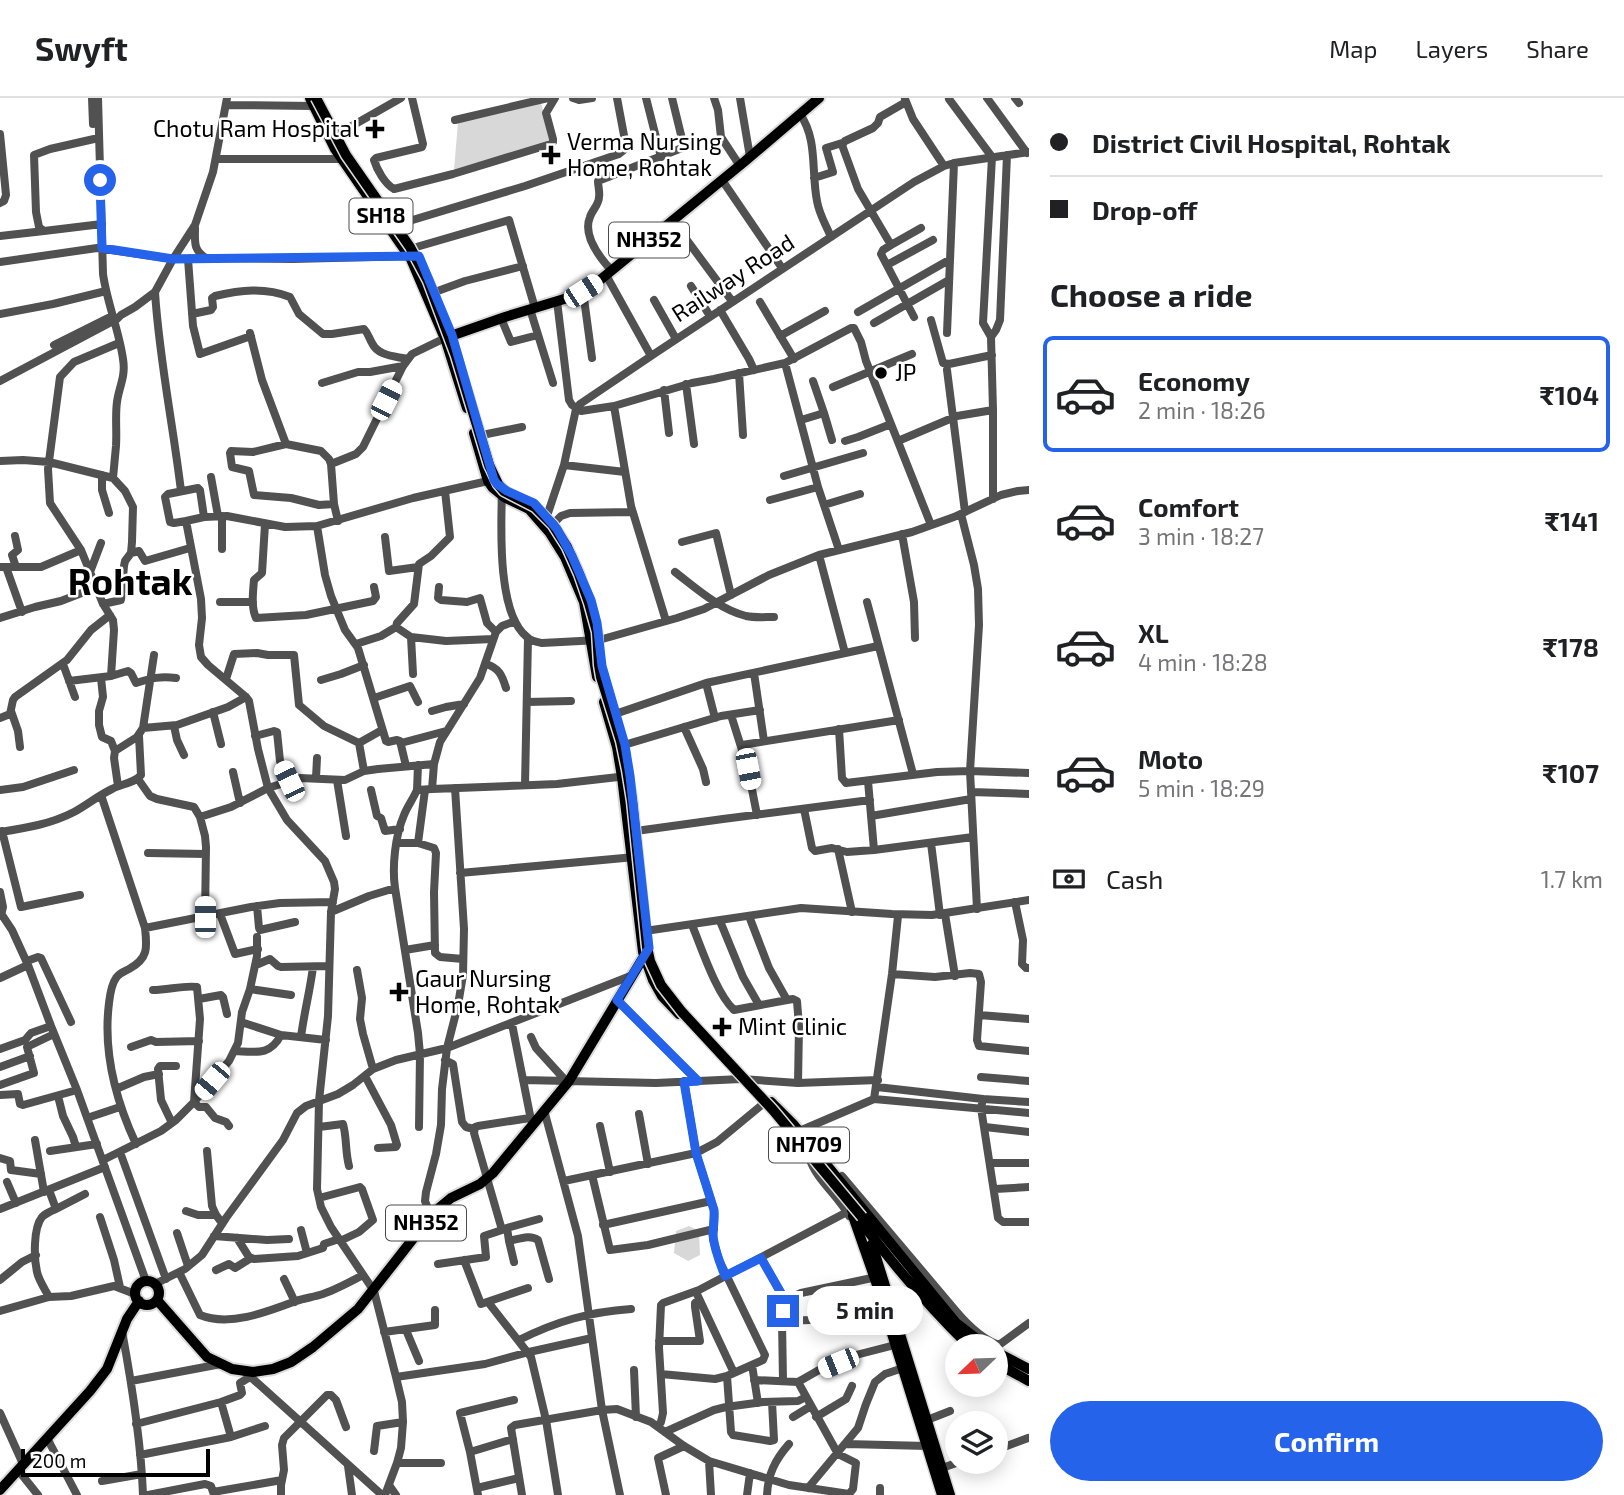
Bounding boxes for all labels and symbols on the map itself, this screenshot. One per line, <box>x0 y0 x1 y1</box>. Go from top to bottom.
place label: Chotu Ram Hospital <box>153 114 359 142</box>
marker: Chotu Ram Hospital <box>365 119 385 139</box>
place label: Verma Nursing Home, Rohtak <box>567 127 722 181</box>
marker: Verma Nursing Home, Rohtak <box>541 145 561 165</box>
route start <box>84 164 116 196</box>
road number: SH18 <box>350 198 412 234</box>
road number: NH352 <box>609 222 689 258</box>
street label: Railway Road <box>666 227 799 327</box>
car <box>560 271 607 311</box>
place label: JP <box>895 358 916 386</box>
marker: JP <box>873 365 889 381</box>
car <box>368 377 405 423</box>
district label: Rohtak <box>68 558 193 602</box>
car <box>734 746 763 792</box>
car <box>271 758 308 804</box>
car <box>195 896 216 938</box>
place label: Gaur Nursing Home, Rohtak <box>415 964 560 1018</box>
marker: Gaur Nursing Home, Rohtak <box>389 982 409 1002</box>
place label: Mint Clinic <box>738 1012 847 1040</box>
marker: Mint Clinic <box>712 1017 732 1037</box>
car <box>191 1058 234 1104</box>
road number: NH709 <box>769 1128 849 1162</box>
road number: NH352 <box>386 1206 466 1240</box>
callout: 5 min <box>808 1286 923 1336</box>
route end <box>767 1295 799 1327</box>
north arrow <box>945 1334 1008 1396</box>
car <box>815 1345 862 1381</box>
scale bar <box>21 1446 210 1478</box>

